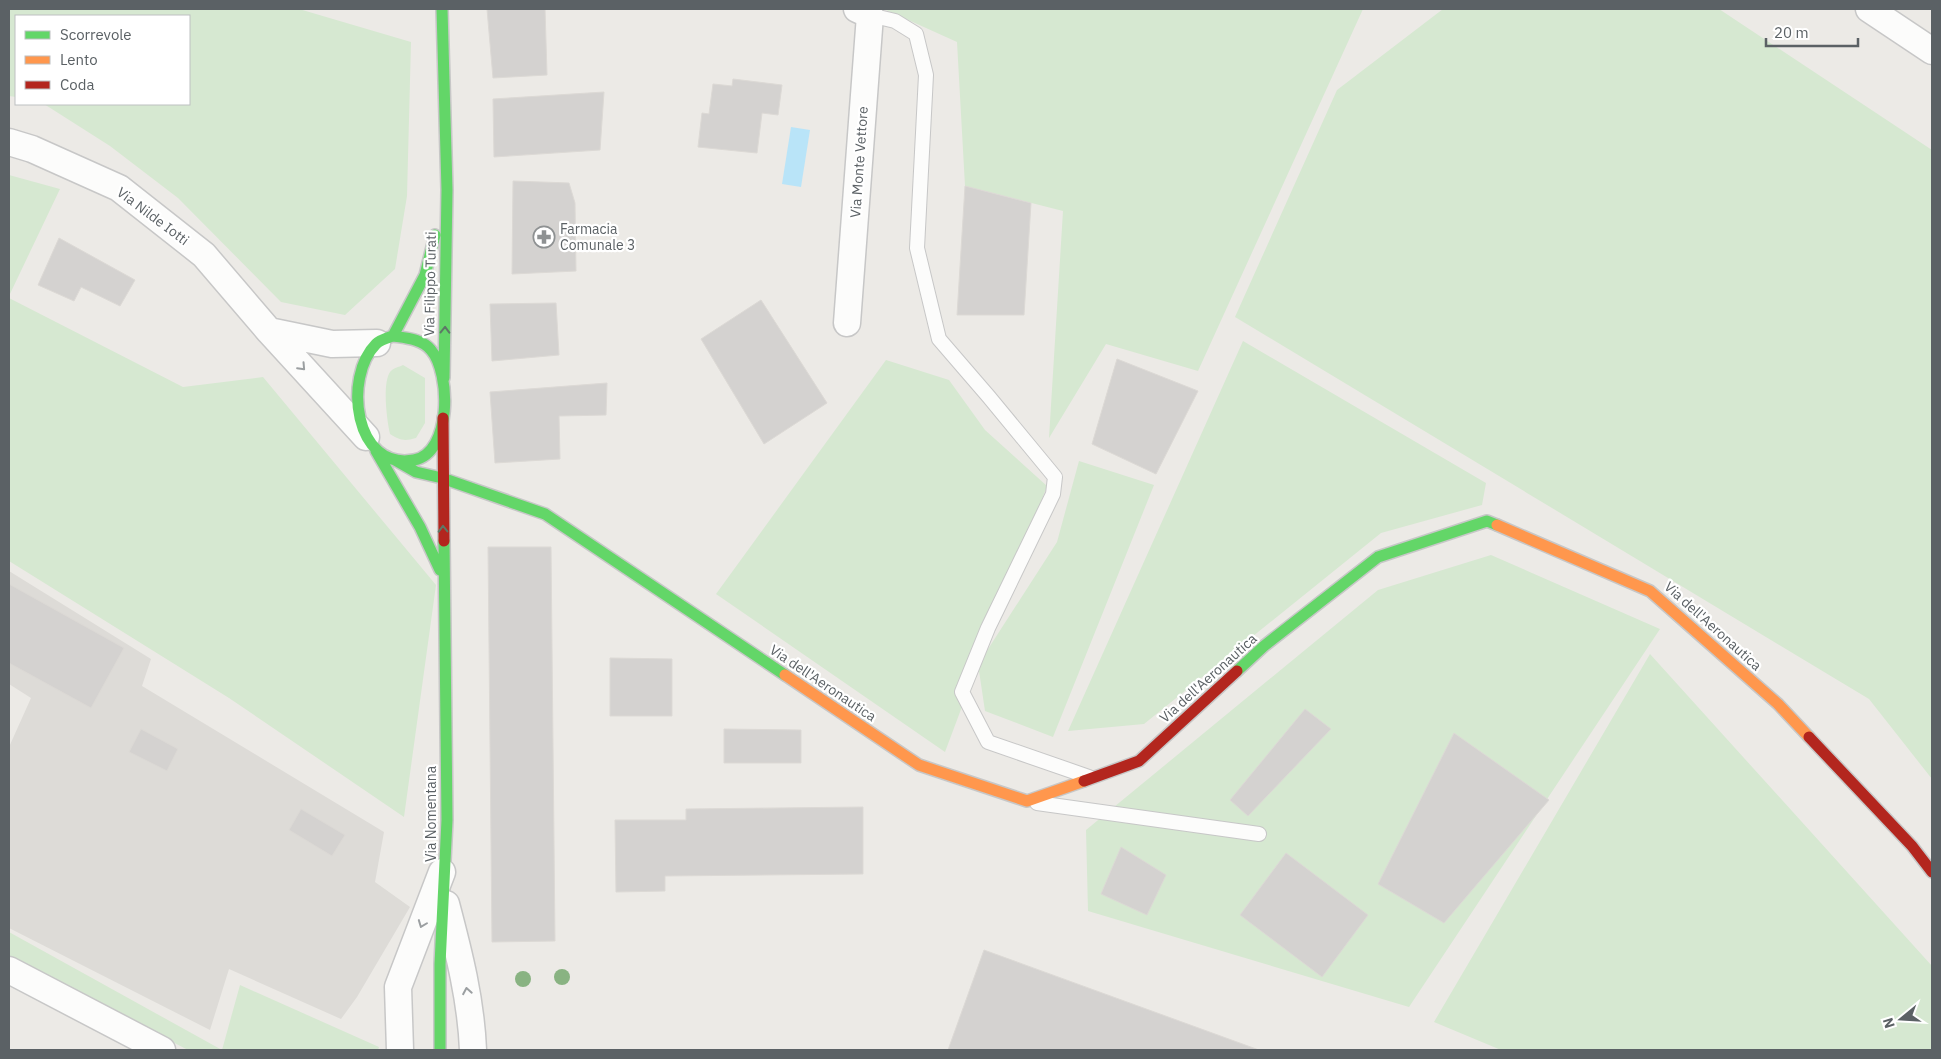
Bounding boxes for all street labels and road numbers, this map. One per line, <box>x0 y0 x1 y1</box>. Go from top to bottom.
street label: Via Monte Vettore <box>846 105 872 218</box>
street label: Via Nilde Iotti <box>113 183 193 249</box>
street label: Via Filippo Turati <box>420 231 440 337</box>
street label: Via dell'Aeronautica <box>1661 578 1766 675</box>
street label: Via dell'Aeronautica <box>1156 629 1261 726</box>
street label: Via dell'Aeronautica <box>766 641 880 726</box>
street label: Via Nomentana <box>422 765 440 862</box>

